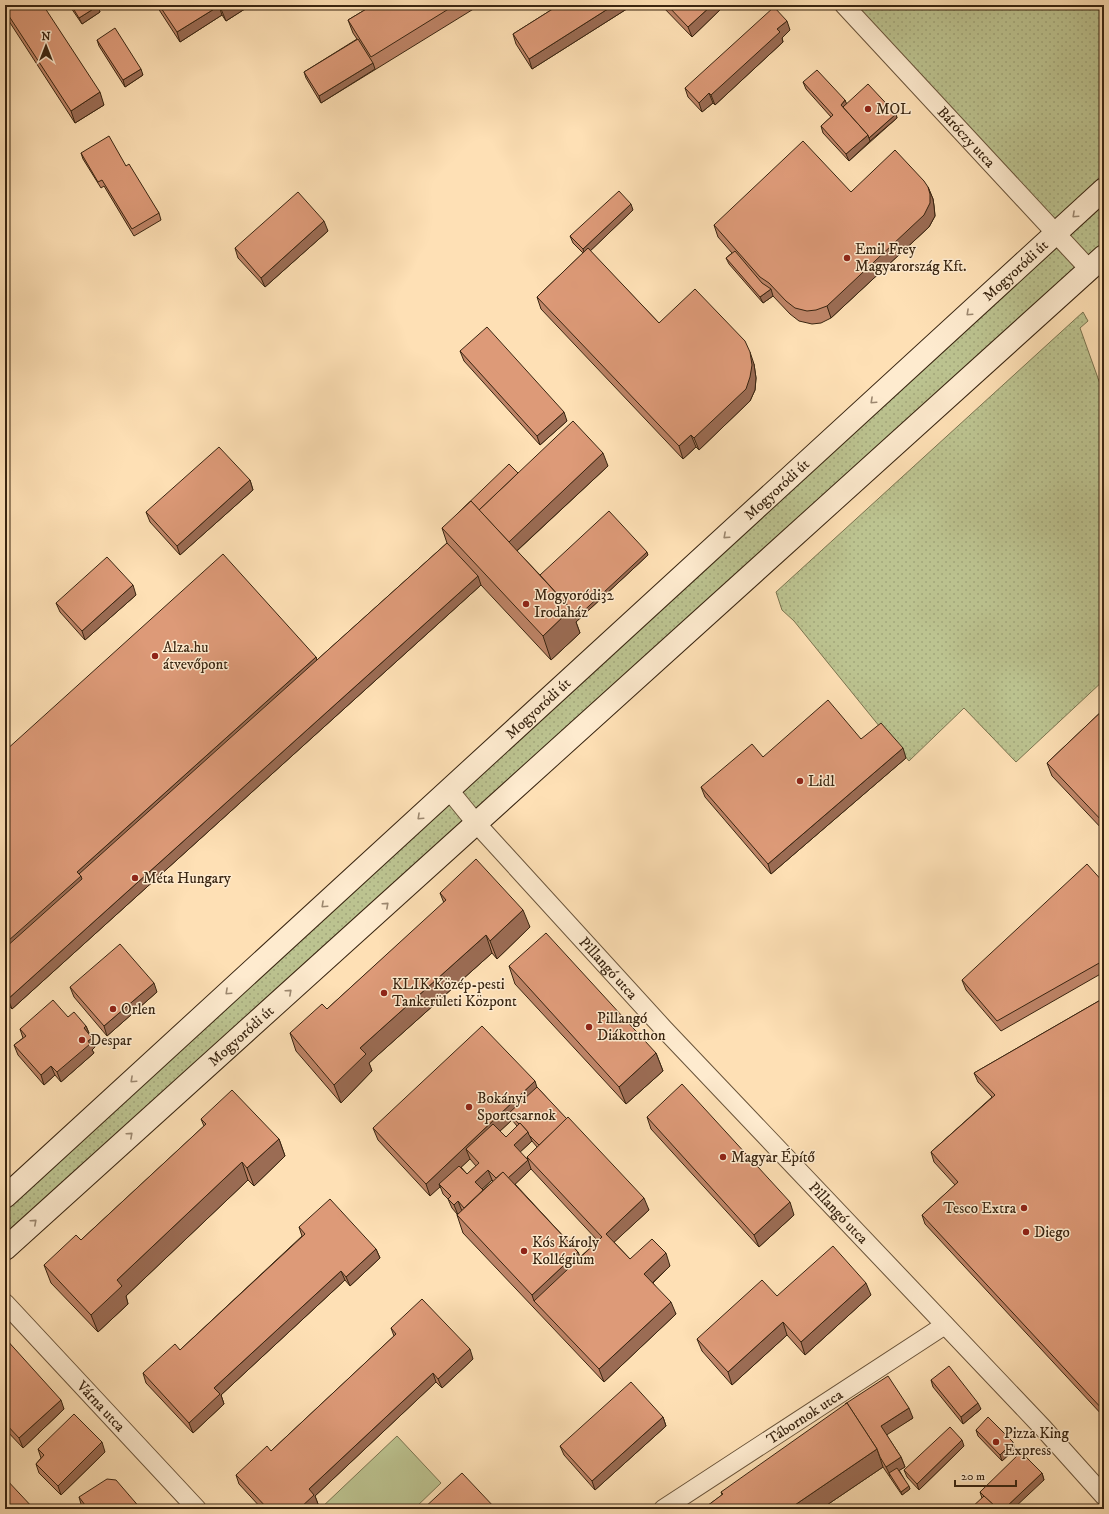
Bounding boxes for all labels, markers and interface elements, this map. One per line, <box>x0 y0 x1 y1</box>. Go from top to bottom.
north arrow <box>26 26 66 66</box>
text: N <box>41 30 51 44</box>
place label: MOL <box>876 100 911 119</box>
street label: Báróczy utca <box>933 103 1000 172</box>
marker: MOL <box>863 104 873 114</box>
one-way arrow <box>1072 211 1080 218</box>
street label: Mogyoródi út <box>979 236 1053 305</box>
place label: Emil Frey Magyarország Kft. <box>855 240 967 276</box>
marker: Emil Frey Magyarország Kft. <box>842 253 852 263</box>
one-way arrow <box>966 308 974 315</box>
one-way arrow <box>871 396 878 403</box>
street label: Mogyoródi út <box>740 455 814 524</box>
one-way arrow <box>723 531 731 538</box>
place label: Mogyoródi32 Irodaház <box>534 586 614 622</box>
marker: Mogyoródi32 Irodaház <box>521 599 531 609</box>
place label: Alza.hu átvevőpont <box>163 638 228 674</box>
marker: Alza.hu átvevőpont <box>150 651 160 661</box>
street label: Mogyoródi út <box>501 674 575 743</box>
place label: Lidl <box>808 772 835 791</box>
marker: Lidl <box>795 776 805 786</box>
one-way arrow <box>417 812 425 819</box>
place label: Méta Hungary <box>143 869 232 888</box>
marker: Méta Hungary <box>130 873 140 883</box>
one-way arrow <box>321 900 329 907</box>
one-way arrow <box>381 902 388 909</box>
street label: Pillangó utca <box>574 933 642 1004</box>
place label: KLIK Közép-pesti Tankerületi Központ <box>392 975 517 1011</box>
one-way arrow <box>226 988 233 995</box>
marker: KLIK Közép-pesti Tankerületi Központ <box>379 988 389 998</box>
one-way arrow <box>284 989 292 996</box>
place label: Orlen <box>121 1000 156 1019</box>
street label: Mogyoródi út <box>204 1001 278 1071</box>
marker: Orlen <box>108 1004 118 1014</box>
place label: Pillangó Diákotthon <box>597 1009 666 1045</box>
marker: Pillangó Diákotthon <box>584 1022 594 1032</box>
place label: Despar <box>90 1031 132 1050</box>
marker: Despar <box>77 1035 87 1045</box>
one-way arrow <box>130 1076 137 1083</box>
place label: Bokányi Sportcsarnok <box>477 1089 556 1125</box>
marker: Bokányi Sportcsarnok <box>464 1102 474 1112</box>
one-way arrow <box>126 1133 133 1140</box>
place label: Magyar Építő <box>731 1148 816 1167</box>
marker: Magyar Építő <box>718 1152 728 1162</box>
street label: Pillangó utca <box>804 1178 873 1249</box>
place label: Tesco Extra <box>943 1199 1017 1218</box>
marker: Tesco Extra <box>1019 1203 1029 1213</box>
one-way arrow <box>29 1220 37 1227</box>
place label: Diego <box>1034 1223 1070 1242</box>
marker: Diego <box>1021 1227 1031 1237</box>
place label: Kós Károly Kollégium <box>532 1233 600 1269</box>
marker: Kós Károly Kollégium <box>519 1246 529 1256</box>
street label: Várna utca <box>72 1376 130 1436</box>
street label: Tábornok utca <box>763 1385 847 1449</box>
place label: Pizza King Express <box>1004 1424 1069 1460</box>
marker: Pizza King Express <box>991 1437 1001 1447</box>
scale bar <box>955 1462 1016 1488</box>
text: 20 m <box>961 1469 985 1484</box>

